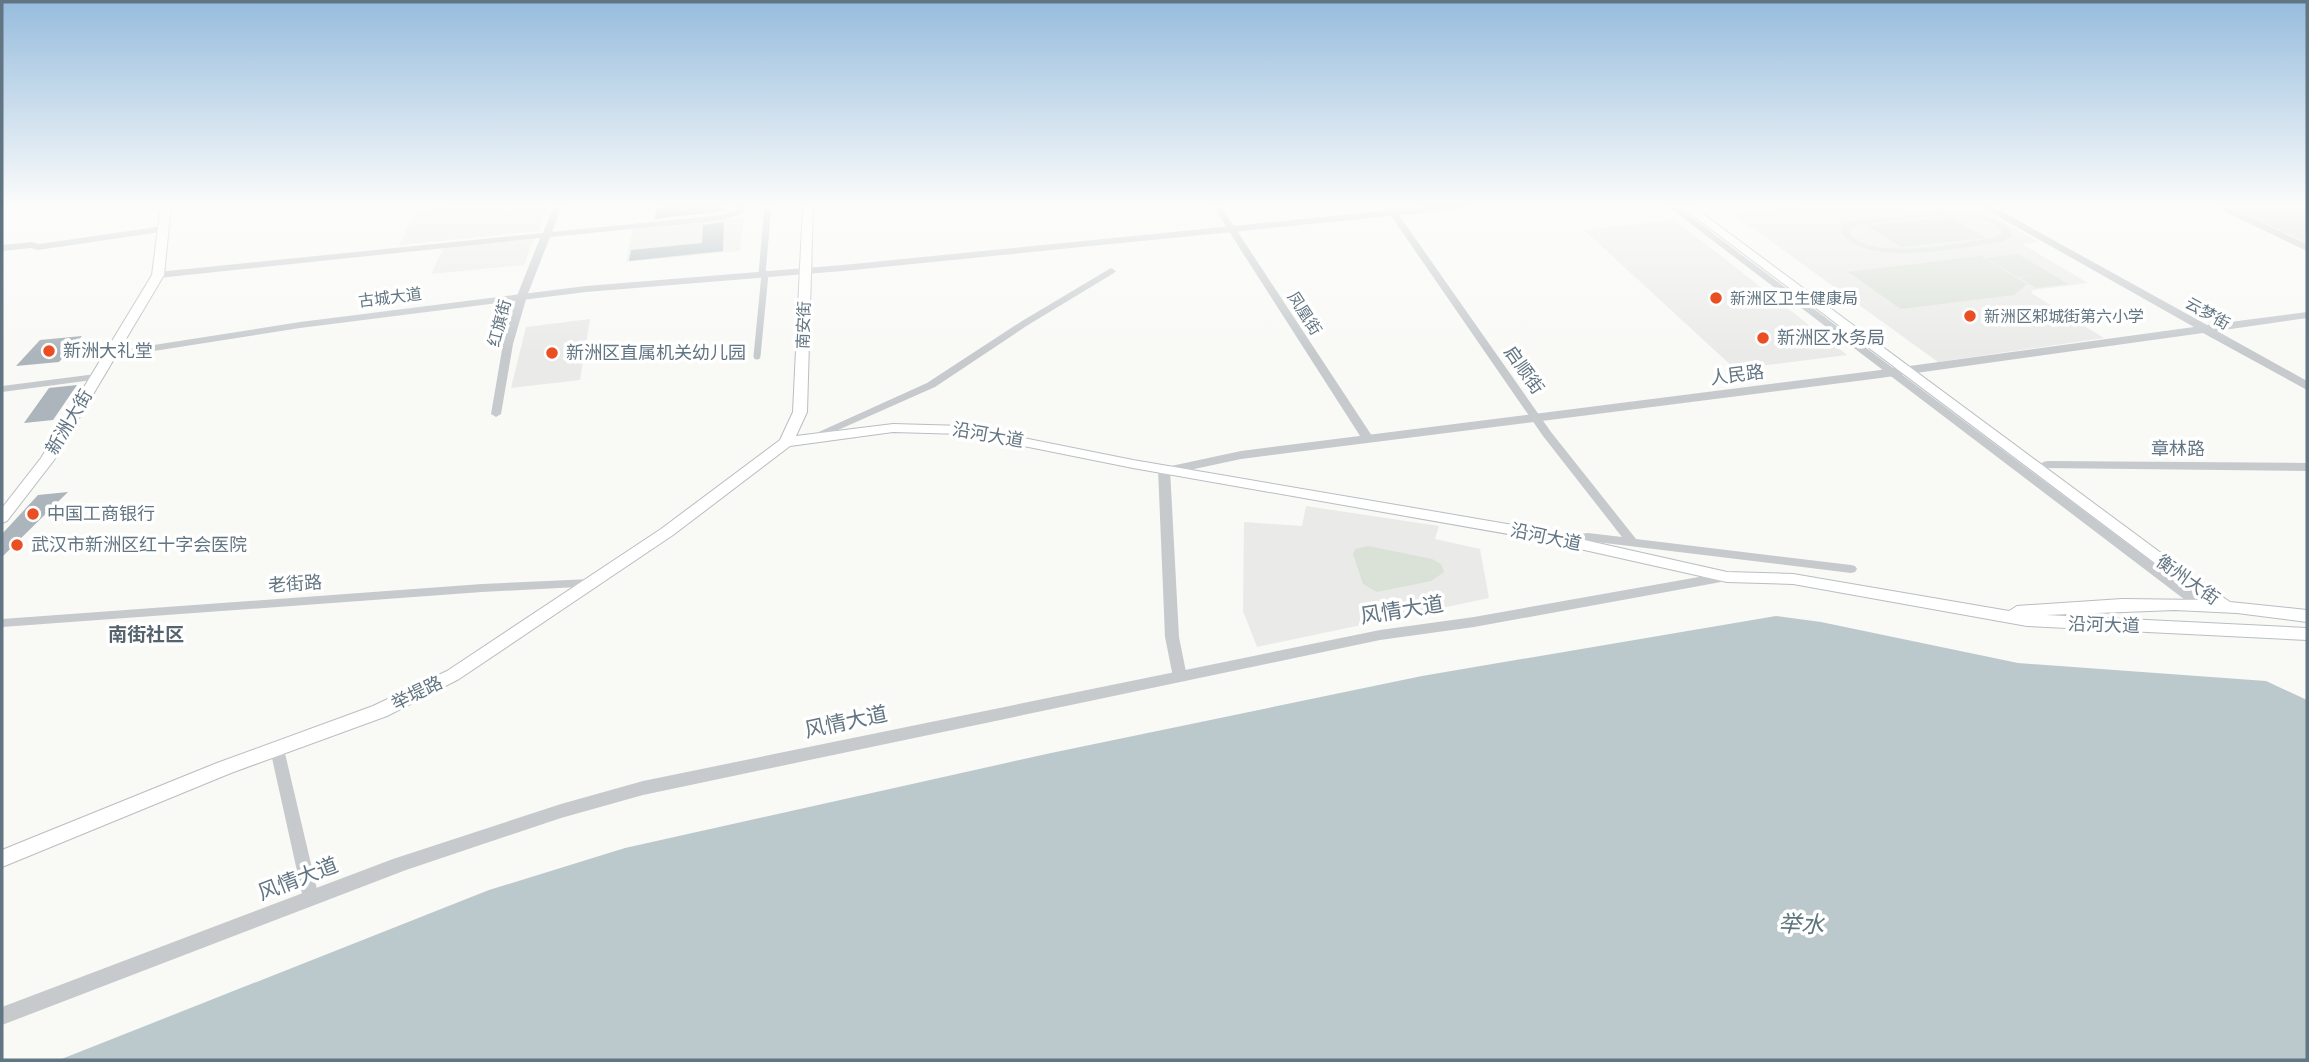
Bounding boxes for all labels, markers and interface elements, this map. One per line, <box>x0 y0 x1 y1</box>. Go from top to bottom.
street label: 古城大道 <box>357 284 423 311</box>
street label: 凤凰街 <box>1284 288 1326 339</box>
place label: 新洲区卫生健康局 <box>1730 289 1858 308</box>
marker: 新洲区卫生健康局 <box>1708 290 1724 306</box>
street label: 云梦街 <box>2182 293 2233 333</box>
street label: 红旗街 <box>484 297 515 349</box>
street label: 南安街 <box>793 301 814 349</box>
place label: 新洲区邾城街第六小学 <box>1984 307 2144 326</box>
marker: 新洲区邾城街第六小学 <box>1962 308 1978 324</box>
place label: 新洲区水务局 <box>1777 327 1885 349</box>
marker: 新洲区水务局 <box>1755 330 1771 346</box>
place label: 新洲大礼堂 <box>63 340 153 362</box>
place label: 新洲区直属机关幼儿园 <box>566 342 746 364</box>
street label: 启顺街 <box>1500 342 1548 398</box>
marker: 新洲大礼堂 <box>41 343 57 359</box>
marker: 新洲区直属机关幼儿园 <box>544 345 560 361</box>
street label: 人民路 <box>1709 361 1765 389</box>
street label: 新洲大街 <box>41 385 97 459</box>
street label: 沿河大道 <box>951 418 1025 452</box>
street label: 章林路 <box>2151 438 2205 460</box>
place label: 中国工商银行 <box>47 503 155 525</box>
marker: 中国工商银行 <box>25 506 41 522</box>
street label: 沿河大道 <box>1508 519 1584 555</box>
place label: 武汉市新洲区红十字会医院 <box>31 534 247 556</box>
marker: 武汉市新洲区红十字会医院 <box>9 537 25 553</box>
street label: 衡州大街 <box>2152 550 2224 610</box>
street label: 老街路 <box>267 571 323 597</box>
street label: 风情大道 <box>1358 591 1446 629</box>
street label: 沿河大道 <box>2068 613 2140 637</box>
district label: 南街社区 <box>108 623 184 646</box>
street label: 举堤路 <box>388 671 446 715</box>
street label: 风情大道 <box>802 701 890 743</box>
street label: 风情大道 <box>254 852 342 906</box>
water label: 举水 <box>1778 909 1825 939</box>

